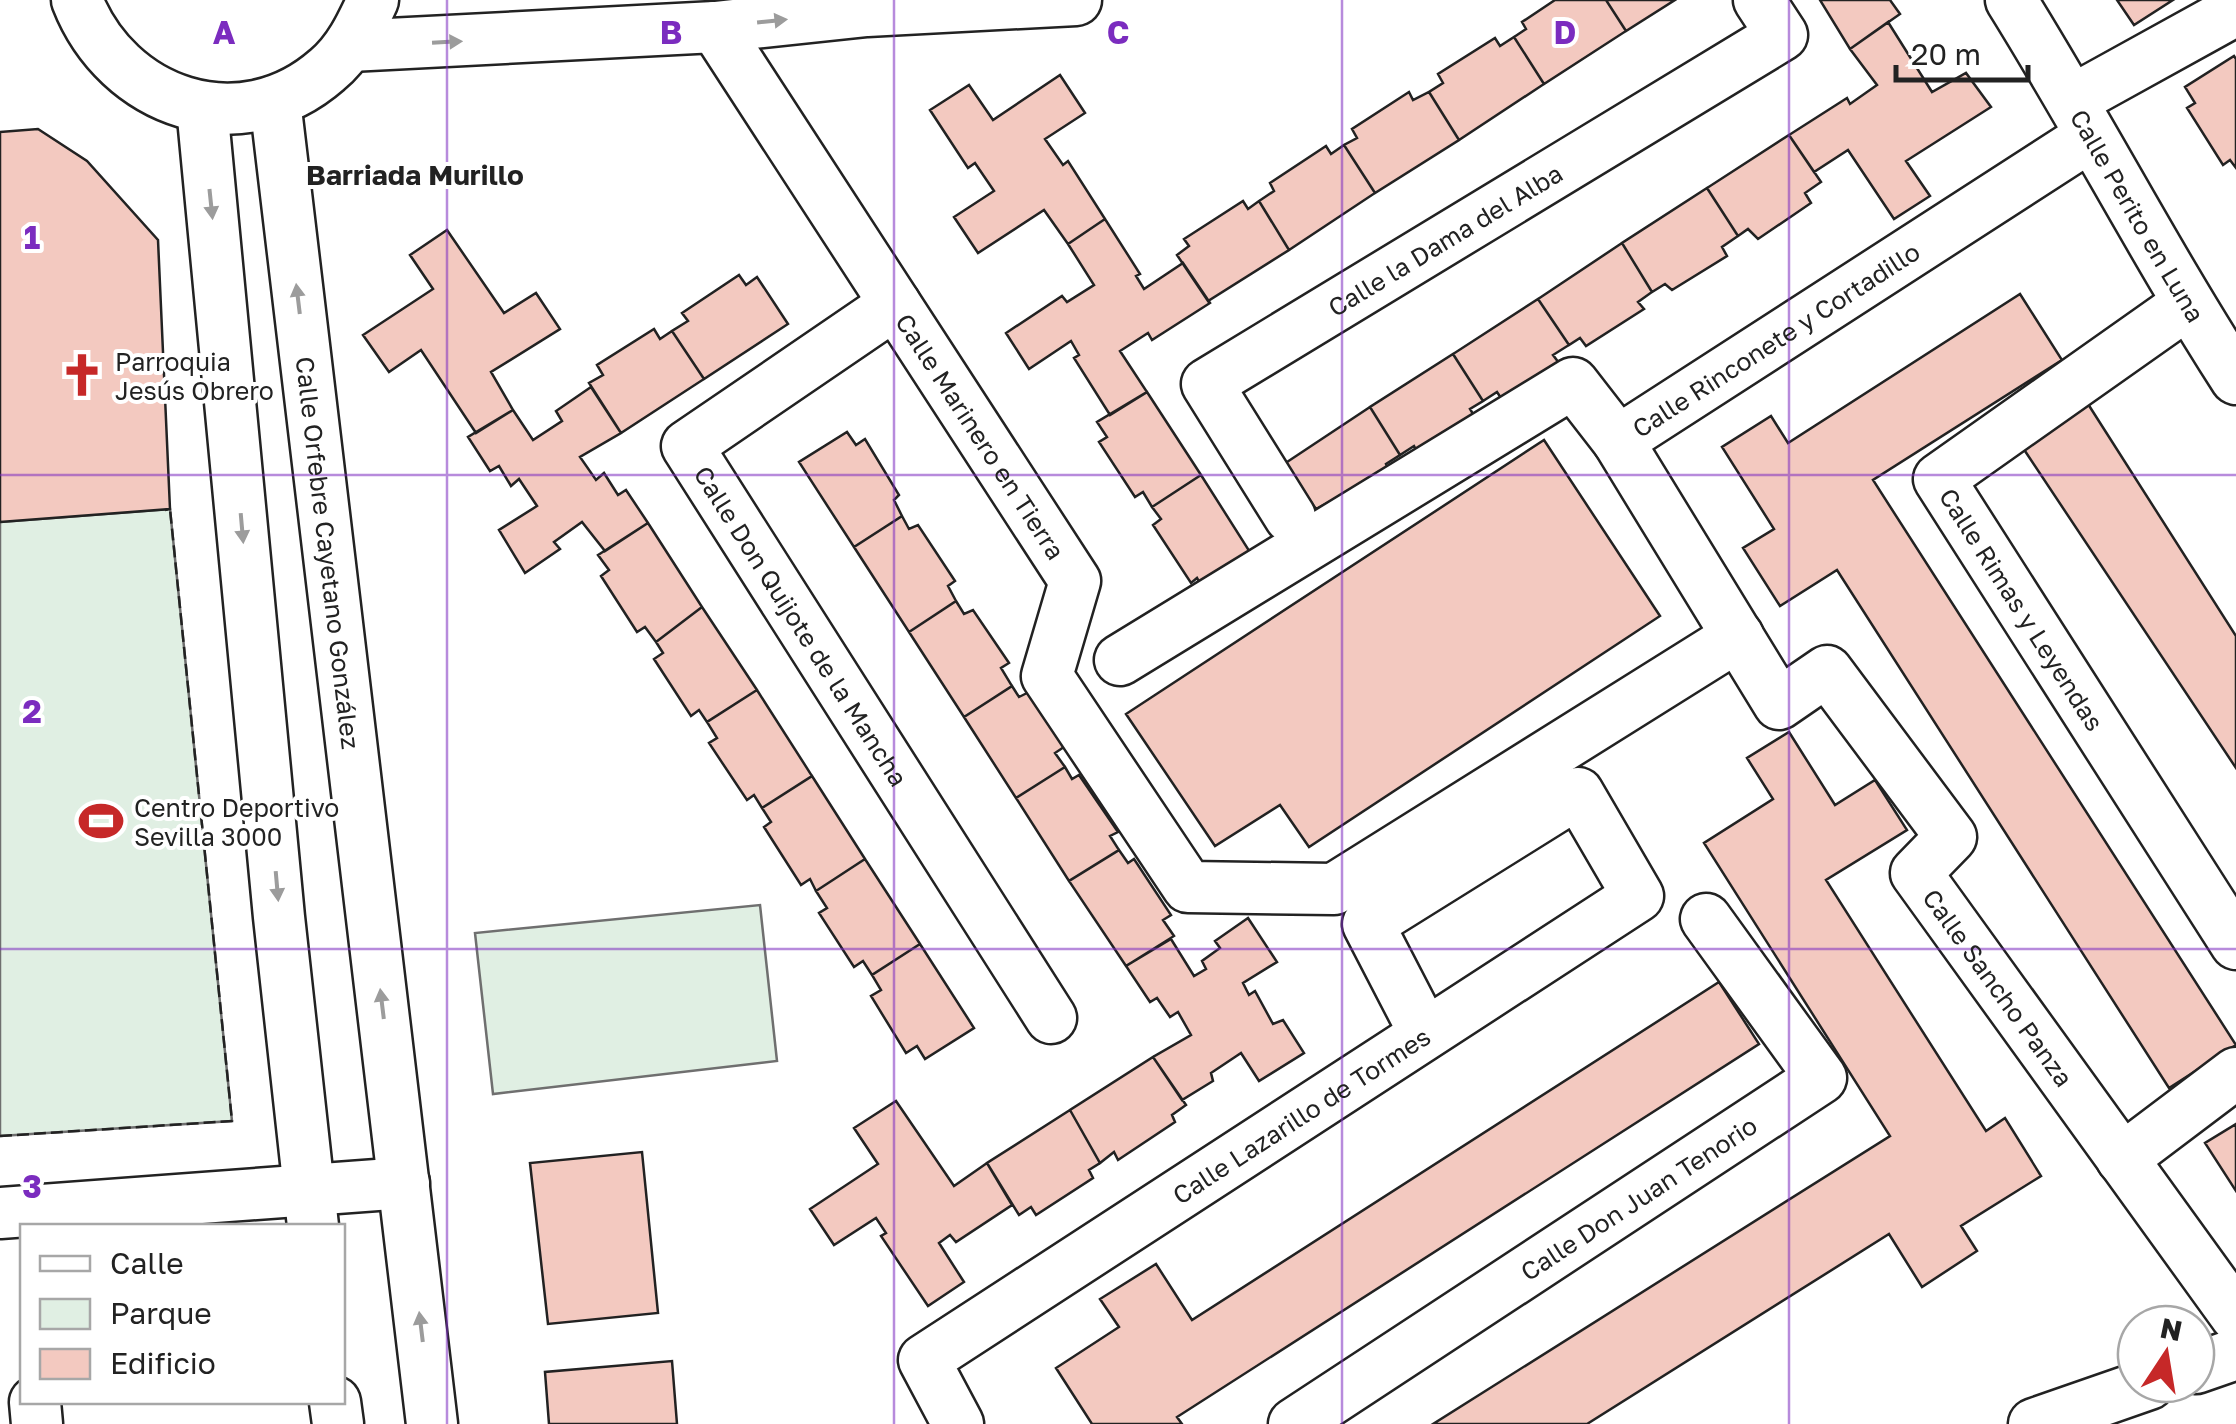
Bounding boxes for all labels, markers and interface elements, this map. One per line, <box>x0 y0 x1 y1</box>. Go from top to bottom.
text: A <box>213 13 236 51</box>
text: B <box>660 13 682 51</box>
one-way arrow <box>756 13 788 29</box>
text: C <box>1107 13 1129 51</box>
text: D <box>1554 13 1576 51</box>
scale bar <box>1896 20 2028 82</box>
one-way arrow <box>432 33 464 49</box>
text: 20 m <box>1911 36 1981 72</box>
street label: Calle Perito en Luna <box>2064 103 2212 327</box>
street label: Calle la Dama del Alba <box>1322 157 1568 323</box>
district label: Barriada Murillo <box>306 158 524 191</box>
one-way arrow <box>204 189 220 221</box>
text: 1 <box>24 218 40 256</box>
street label: Calle Rinconete y Cortadillo <box>1626 235 1925 443</box>
one-way arrow <box>290 283 306 315</box>
street label: Calle Marinero en Tierra <box>890 307 1072 565</box>
place label: Parroquia Jesús Obrero <box>115 346 274 406</box>
church icon: Parroquia Jesús Obrero <box>58 351 106 399</box>
street label: Calle Orfebre Cayetano González <box>290 355 367 751</box>
street label: Calle Don Quijote de la Mancha <box>688 460 915 792</box>
street label: Calle Rimas y Leyendas <box>1933 482 2111 736</box>
one-way arrow <box>235 512 251 544</box>
text: 2 <box>22 692 42 730</box>
place label: Centro Deportivo Sevilla 3000 <box>134 792 339 852</box>
sports icon: Centro Deportivo Sevilla 3000 <box>77 797 125 845</box>
one-way arrow <box>269 871 285 903</box>
street label: Calle Sancho Panza <box>1917 882 2080 1092</box>
one-way arrow <box>374 988 390 1020</box>
street label: Calle Lazarillo de Tormes <box>1166 1020 1436 1210</box>
street label: Calle Don Juan Tenorio <box>1514 1109 1762 1287</box>
text: 3 <box>22 1167 42 1205</box>
legend <box>20 1224 345 1404</box>
text: Calle <box>110 1245 184 1281</box>
text: Parque <box>110 1295 212 1331</box>
north arrow <box>2116 1304 2216 1404</box>
one-way arrow <box>413 1311 429 1343</box>
text: N <box>2157 1311 2185 1347</box>
text: Edificio <box>110 1345 216 1381</box>

